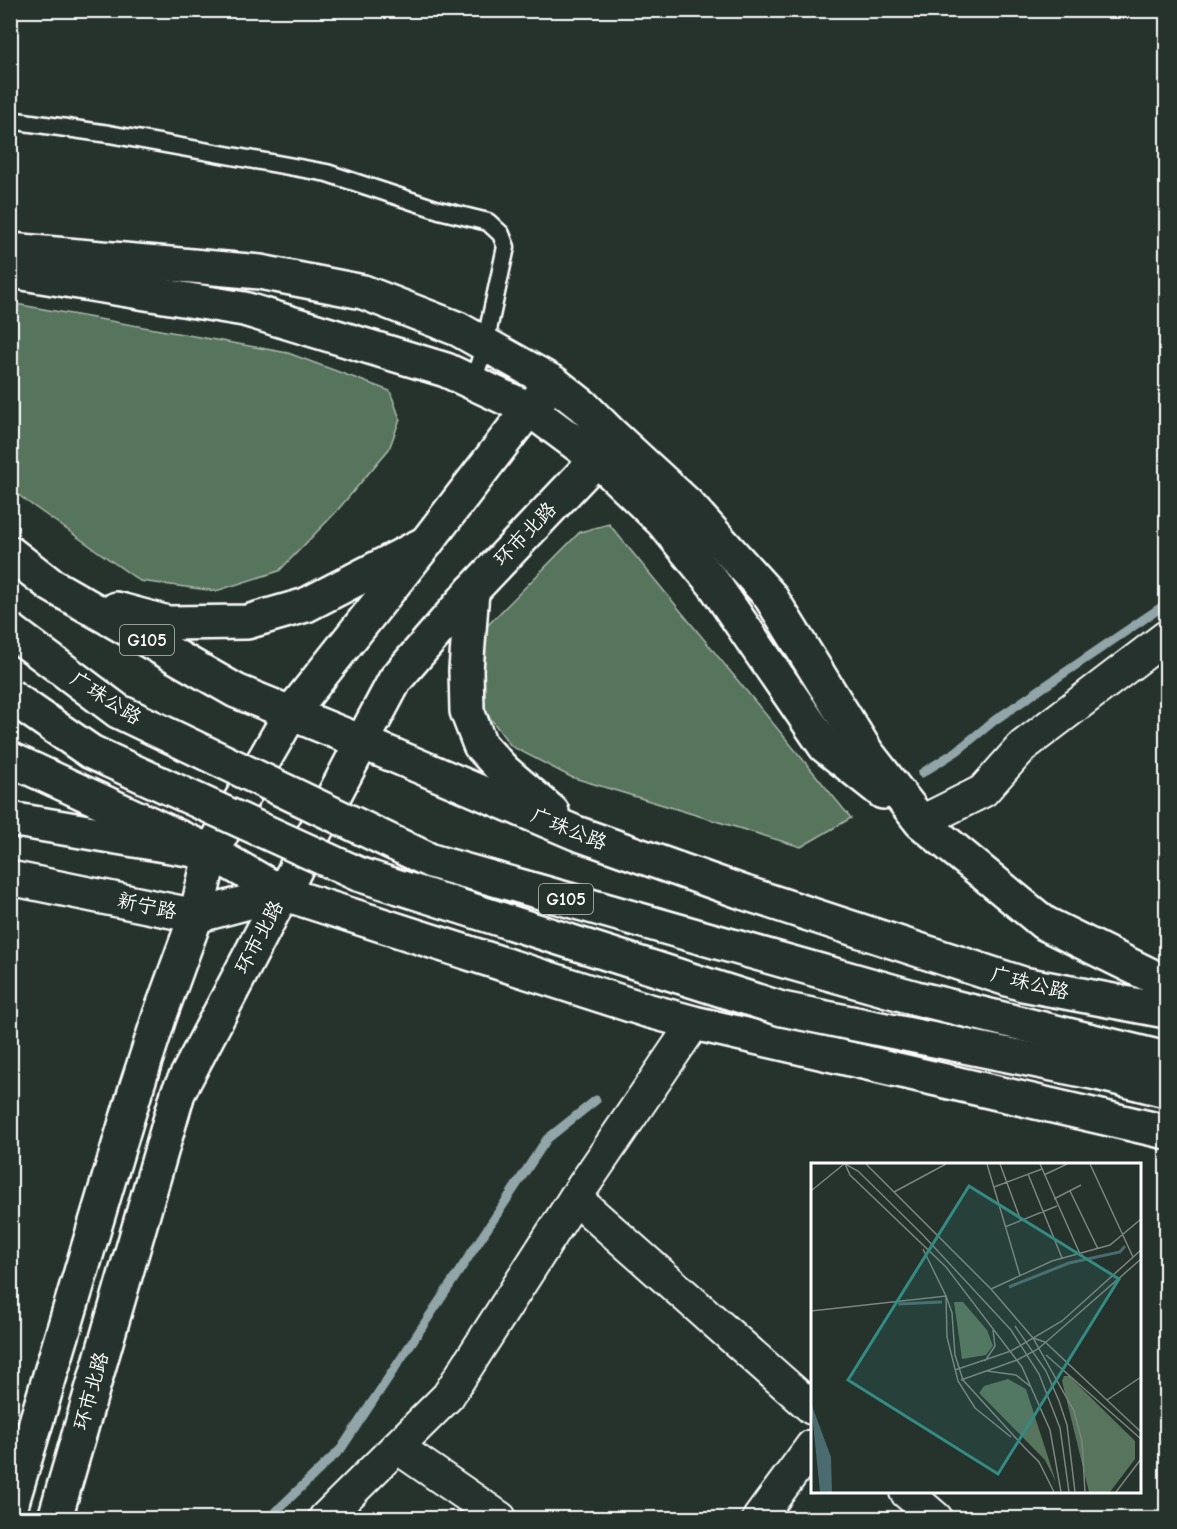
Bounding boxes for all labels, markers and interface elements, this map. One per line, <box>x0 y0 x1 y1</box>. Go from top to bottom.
street label: 环市北路 <box>489 497 562 571</box>
road number: G105 <box>120 625 174 655</box>
street label: 广珠公路 <box>66 667 147 730</box>
street label: 广珠公路 <box>528 803 611 855</box>
road number: G105 <box>539 884 593 914</box>
street label: 新宁路 <box>115 889 180 924</box>
street label: 环市北路 <box>230 895 288 978</box>
street label: 广珠公路 <box>988 962 1073 1004</box>
inset map <box>811 1163 1141 1493</box>
street label: 环市北路 <box>69 1348 113 1433</box>

